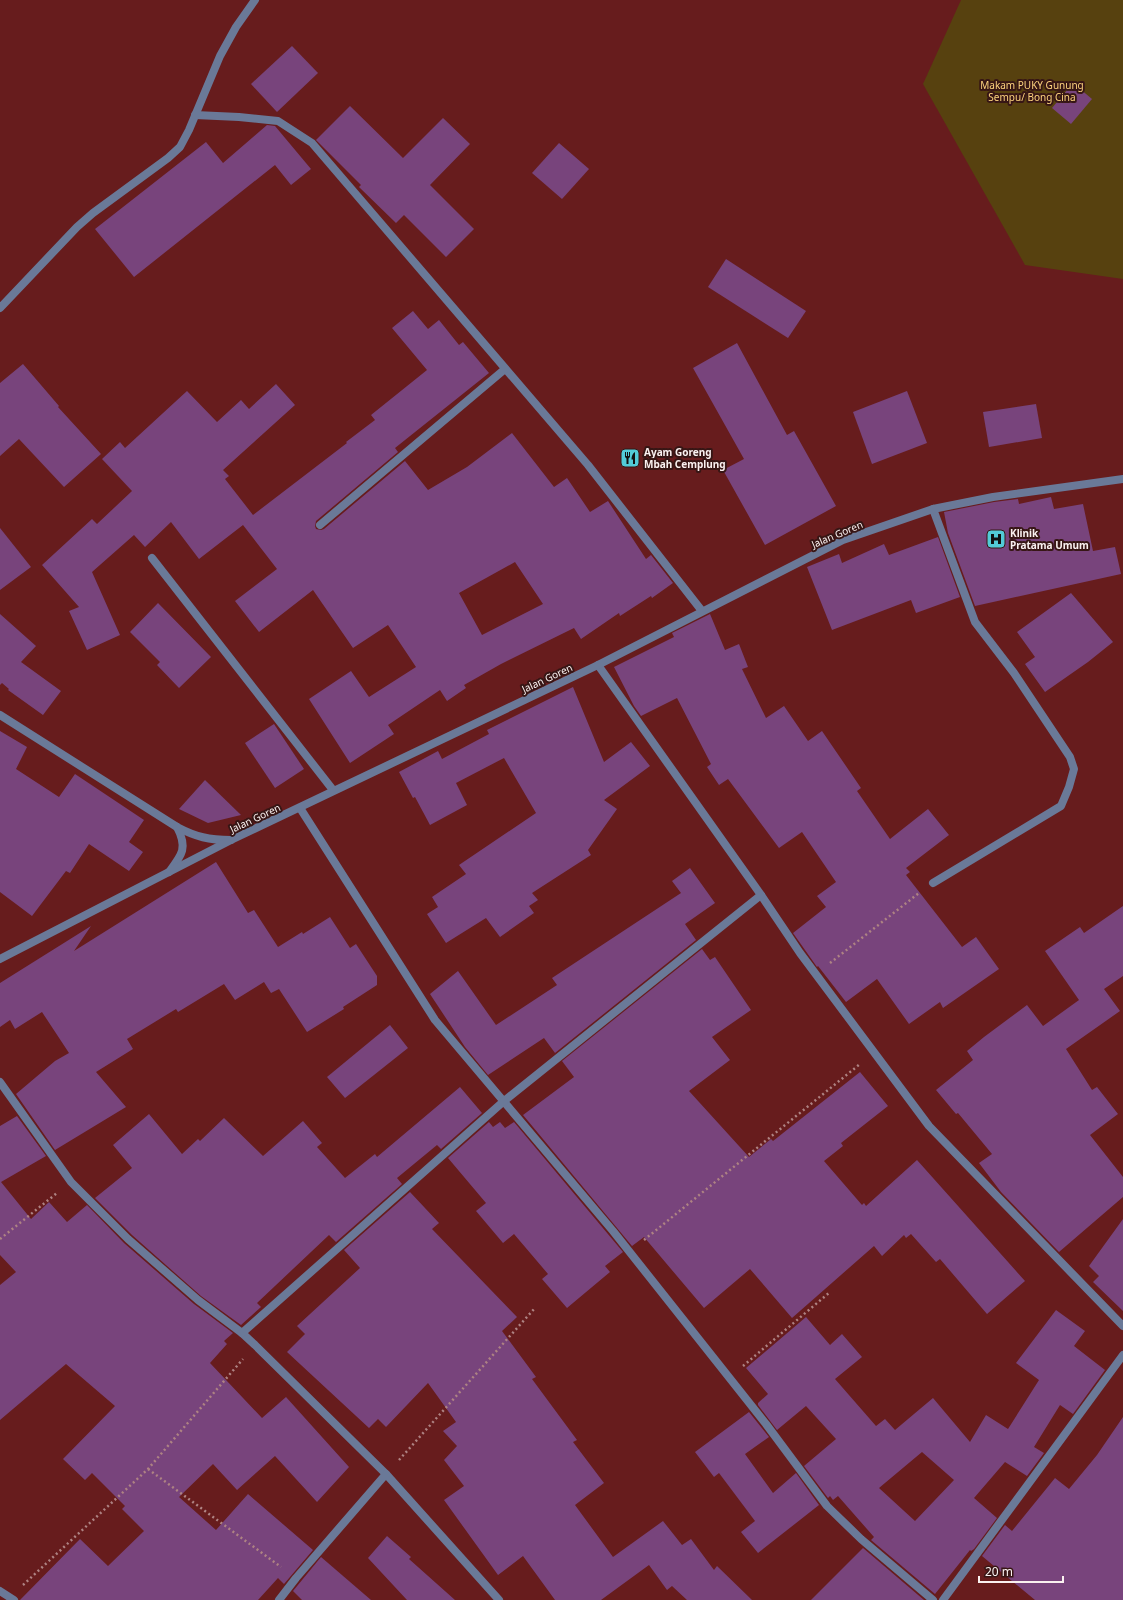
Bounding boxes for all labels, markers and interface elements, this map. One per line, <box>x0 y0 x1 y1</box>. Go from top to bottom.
park label: Makam PUKY Gunung Sempu/ Bong Cina <box>980 78 1084 104</box>
place label: Ayam Goreng Mbah Cemplung <box>644 445 726 471</box>
restaurant icon: Ayam Goreng Mbah Cemplung <box>619 447 641 469</box>
street label: Jalan Goren <box>808 517 865 551</box>
place label: Klinik Pratama Umum <box>1010 526 1089 552</box>
hospital icon: Klinik Pratama Umum <box>985 528 1007 550</box>
street label: Jalan Goren <box>518 660 575 696</box>
street label: Jalan Goren <box>226 800 283 836</box>
scale bar <box>979 1558 1063 1584</box>
text: 20 m <box>985 1563 1013 1580</box>

